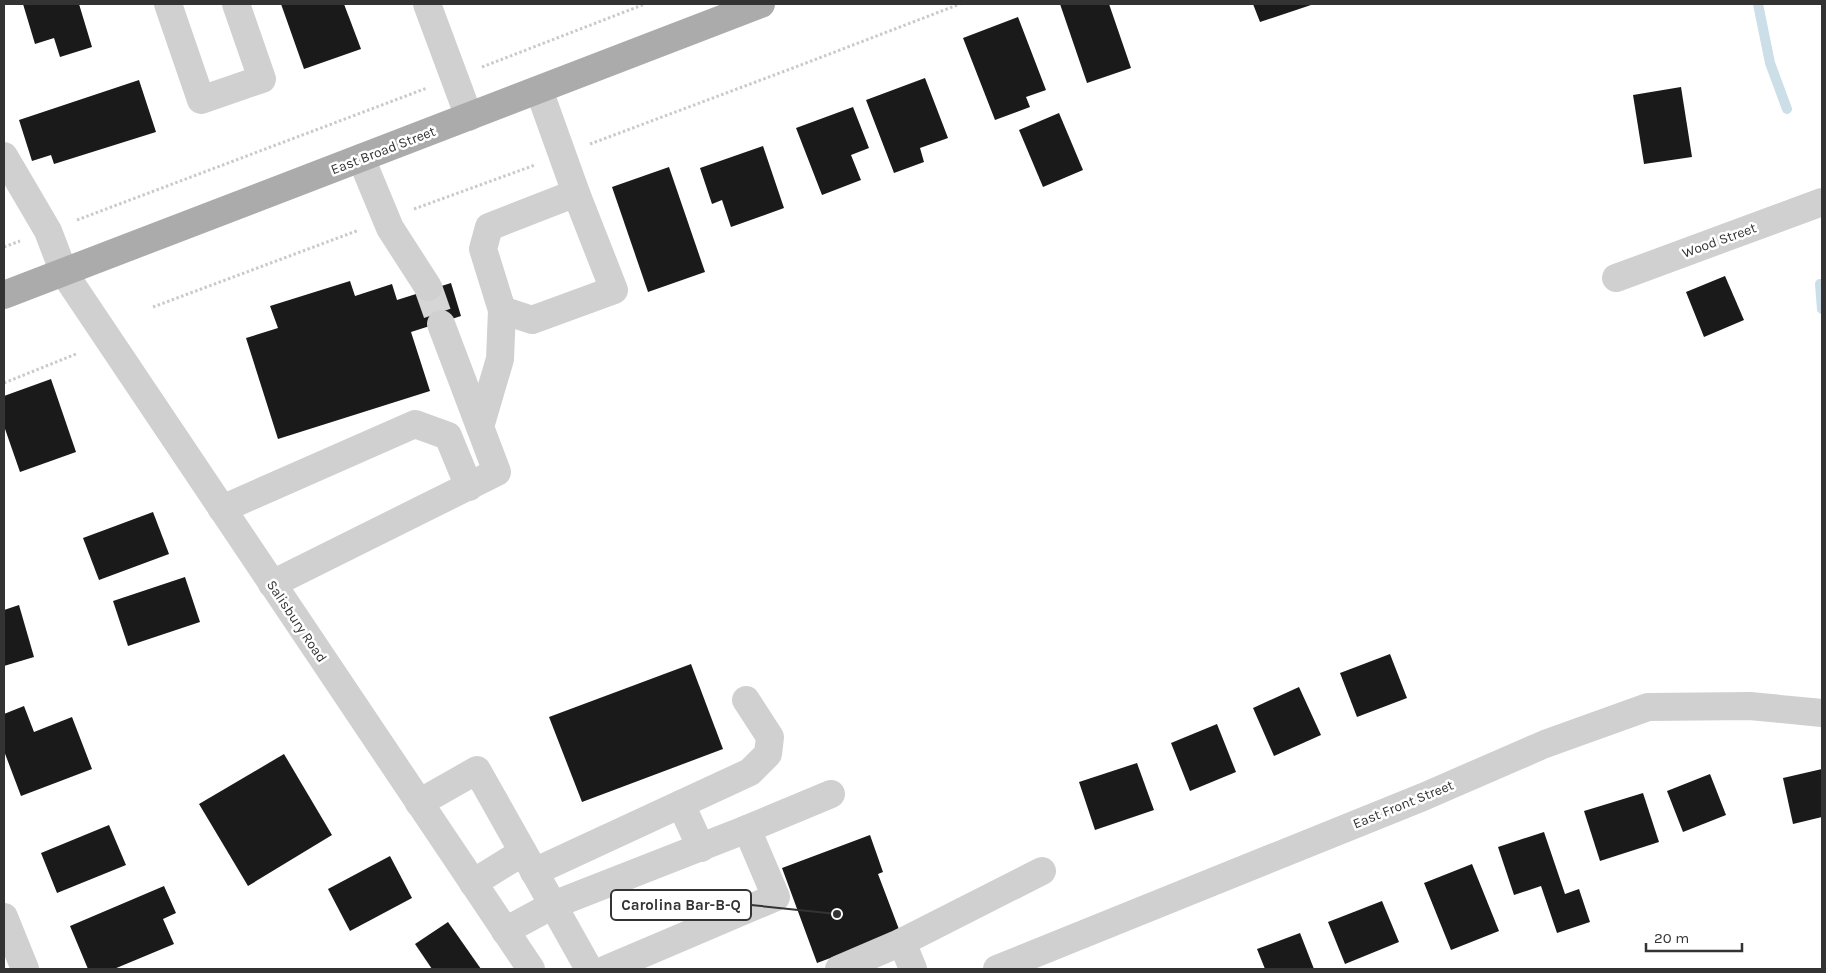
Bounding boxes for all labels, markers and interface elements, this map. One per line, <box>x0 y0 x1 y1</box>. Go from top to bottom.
street label: East Broad Street <box>328 123 438 178</box>
street label: Wood Street <box>1680 219 1758 262</box>
street label: Salisbury Road <box>263 577 330 666</box>
street label: East Front Street <box>1350 777 1456 832</box>
callout: Carolina Bar-B-Q <box>611 890 751 920</box>
text: Carolina Bar-B-Q <box>621 896 741 914</box>
scale bar <box>1646 920 1742 952</box>
text: 20 m <box>1654 929 1689 947</box>

